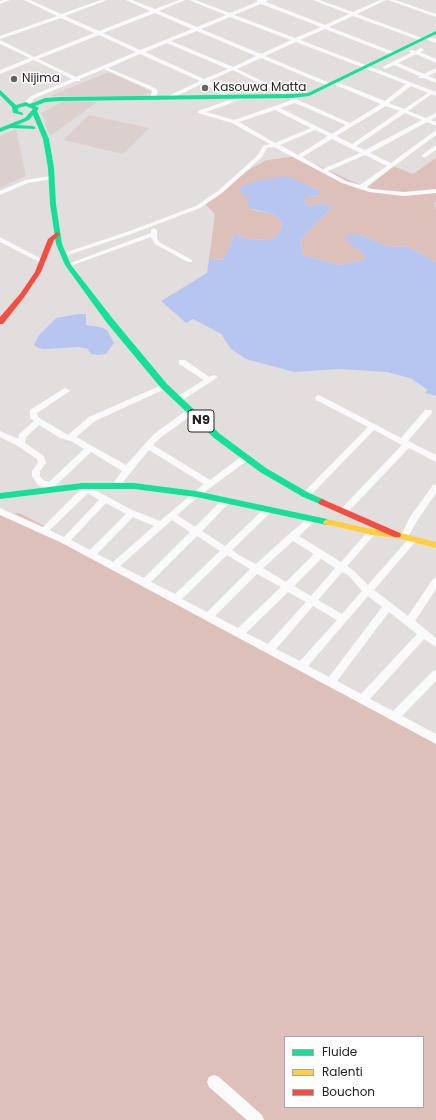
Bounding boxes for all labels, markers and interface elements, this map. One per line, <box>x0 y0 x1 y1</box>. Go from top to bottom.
place label: Nijima <box>22 72 60 86</box>
marker: Nijima <box>9 74 19 84</box>
place label: Kasouwa Matta <box>213 81 306 95</box>
marker: Kasouwa Matta <box>200 83 210 93</box>
road number: N9 <box>188 410 214 432</box>
legend <box>284 1036 424 1108</box>
text: Fluide <box>322 1043 357 1060</box>
text: Ralenti <box>322 1063 363 1080</box>
text: Bouchon <box>322 1083 375 1100</box>

